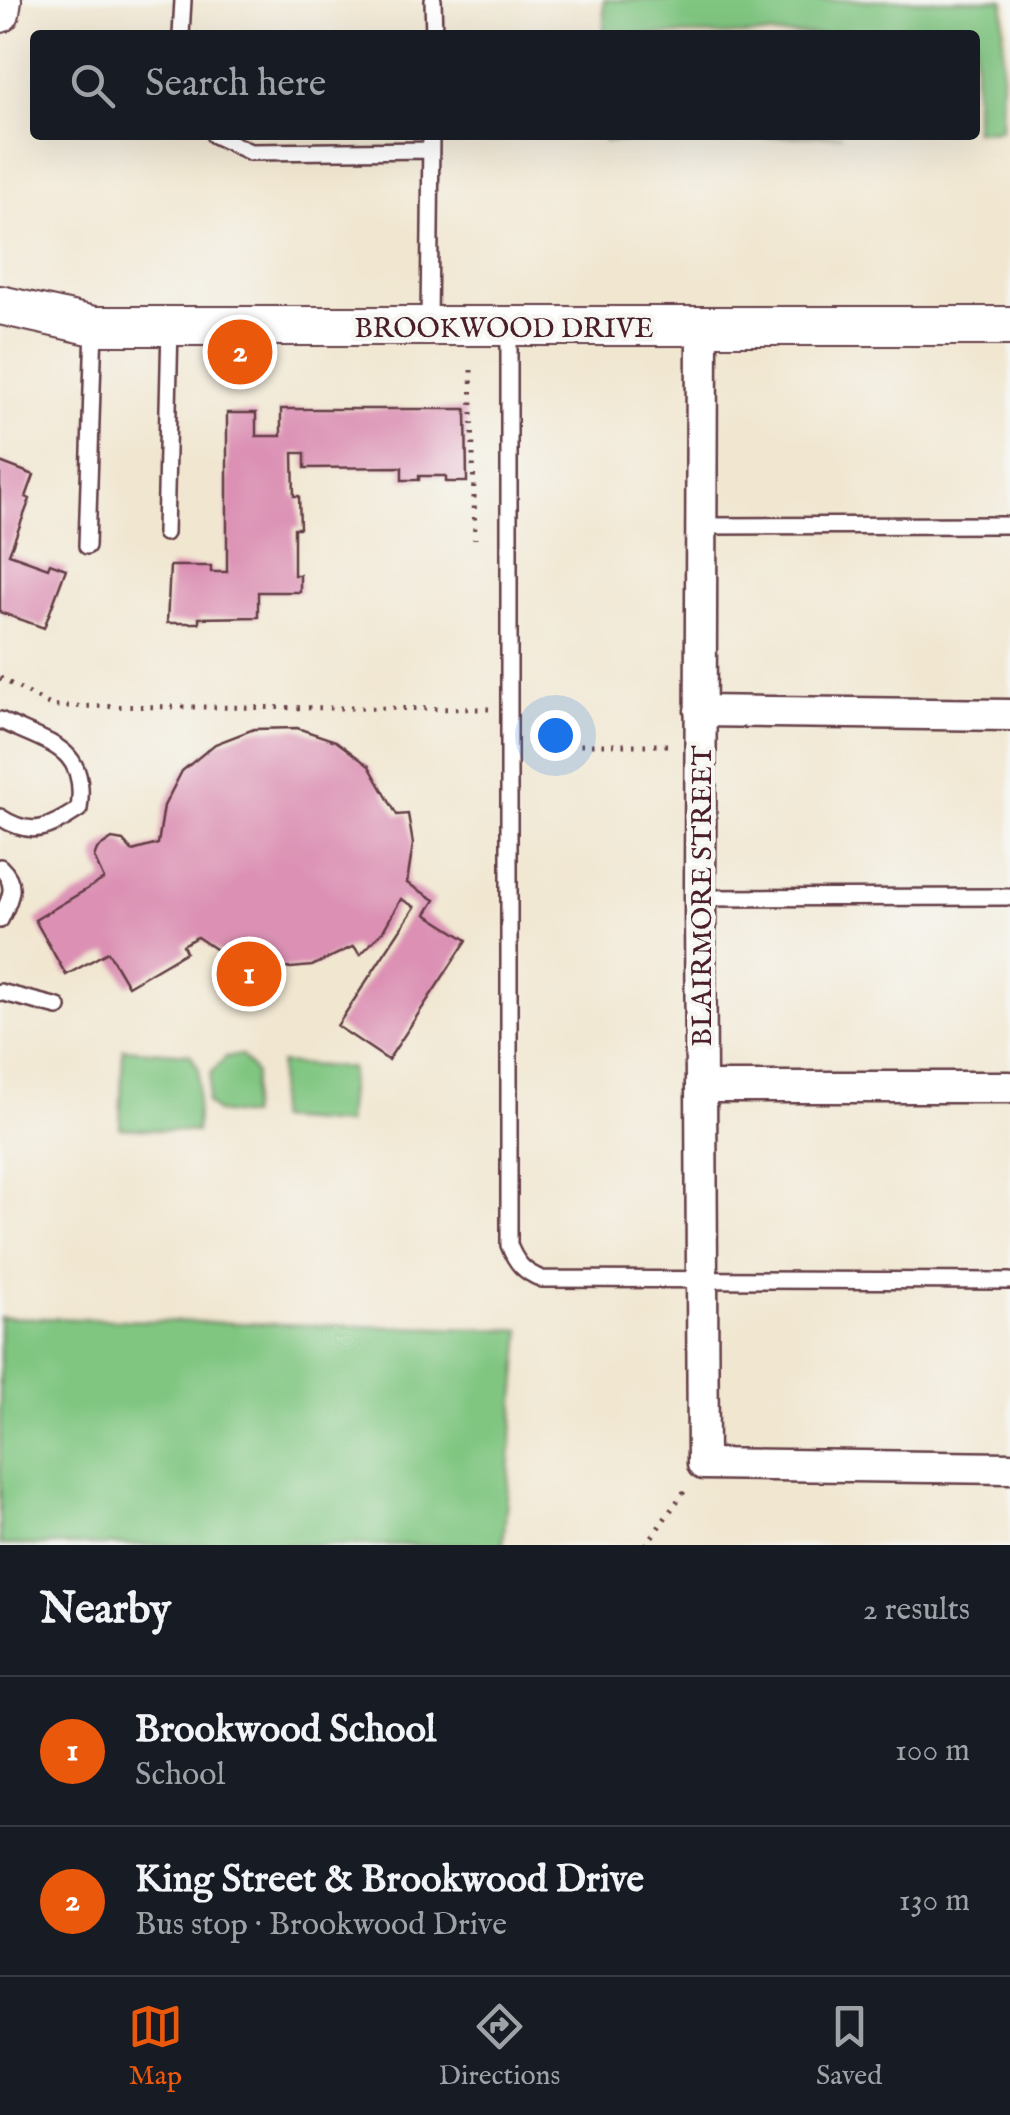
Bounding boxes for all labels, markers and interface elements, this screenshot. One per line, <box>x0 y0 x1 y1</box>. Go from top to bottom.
search box <box>30 30 980 140</box>
icon: search <box>65 58 120 113</box>
text: Search here <box>145 61 326 109</box>
street label: BROOKWOOD DRIVE <box>354 312 654 347</box>
pin: 2 <box>208 314 272 390</box>
your location <box>530 710 581 761</box>
street label: BLAIRMORE STREET <box>686 745 721 1047</box>
pin: 1 <box>216 936 282 1012</box>
text: Nearby <box>40 1584 171 1637</box>
text: 2 results <box>863 1590 970 1631</box>
text: Brookwood School <box>135 1707 436 1755</box>
text: 1 <box>67 1731 78 1772</box>
text: 100 m <box>895 1731 970 1772</box>
text: School <box>135 1755 225 1796</box>
text: King Street & Brookwood Drive <box>135 1857 644 1905</box>
text: 2 <box>65 1881 80 1922</box>
text: 130 m <box>899 1881 970 1922</box>
text: Bus stop · Brookwood Drive <box>135 1905 507 1946</box>
tab: Map <box>128 1999 183 2094</box>
tab: Directions <box>438 1999 560 2094</box>
tab: Saved <box>816 1999 882 2094</box>

